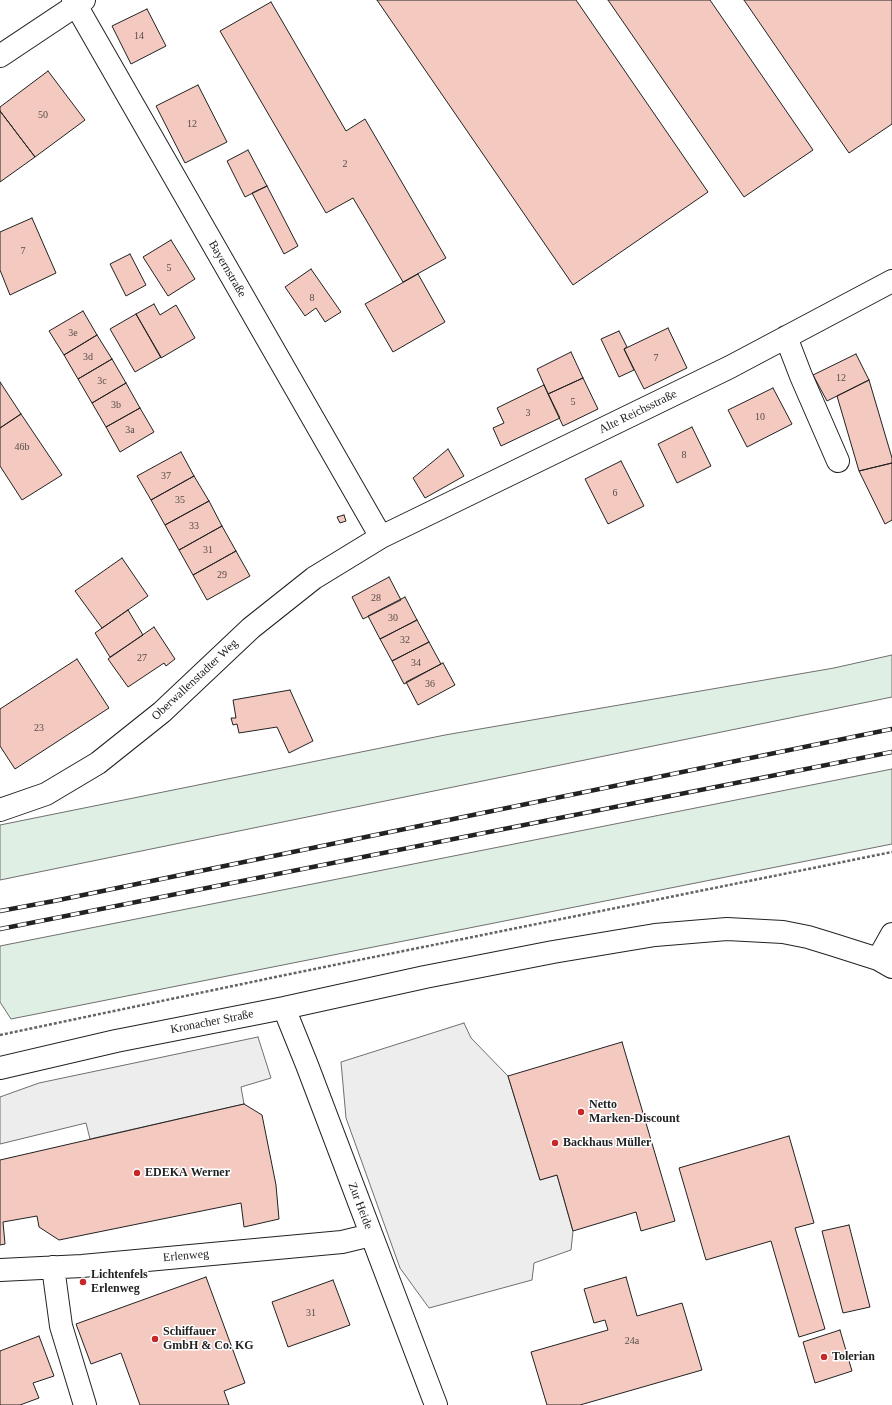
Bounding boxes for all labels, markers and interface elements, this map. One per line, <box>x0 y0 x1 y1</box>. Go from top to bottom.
house number: 14 <box>134 30 144 42</box>
house number: 50 <box>38 109 48 121</box>
house number: 12 <box>187 118 197 130</box>
house number: 2 <box>342 158 348 170</box>
street label: Bayernstraße <box>205 238 249 300</box>
house number: 7 <box>20 245 26 257</box>
house number: 5 <box>166 262 172 274</box>
house number: 8 <box>310 292 314 304</box>
house number: 3e <box>68 327 78 339</box>
house number: 3d <box>83 351 93 363</box>
house number: 7 <box>654 352 658 364</box>
house number: 12 <box>836 372 846 384</box>
house number: 3c <box>97 375 107 387</box>
street label: Alte Reichsstraße <box>597 387 679 437</box>
house number: 5 <box>570 396 576 408</box>
house number: 3b <box>111 399 121 411</box>
house number: 3 <box>526 407 530 419</box>
house number: 10 <box>755 411 765 423</box>
house number: 3a <box>125 424 135 436</box>
house number: 46b <box>14 441 30 453</box>
house number: 8 <box>682 449 686 461</box>
house number: 37 <box>161 470 171 482</box>
house number: 6 <box>612 487 618 499</box>
house number: 35 <box>175 494 185 506</box>
house number: 33 <box>189 520 199 532</box>
house number: 31 <box>203 544 213 556</box>
house number: 29 <box>217 569 227 581</box>
house number: 28 <box>371 592 381 604</box>
house number: 30 <box>388 612 398 624</box>
house number: 32 <box>400 634 410 646</box>
street label: Oberwallenstadter Weg <box>149 636 241 724</box>
house number: 27 <box>137 652 147 664</box>
house number: 34 <box>411 657 421 669</box>
house number: 36 <box>425 678 435 690</box>
house number: 23 <box>34 722 44 734</box>
street label: Kronacher Straße <box>169 1007 255 1037</box>
place label: Netto Marken-Discount <box>589 1098 680 1126</box>
marker: Netto Marken-Discount <box>576 1107 586 1117</box>
place label: Backhaus Müller <box>563 1136 651 1150</box>
marker: Backhaus Müller <box>550 1138 560 1148</box>
place label: EDEKA Werner <box>145 1166 230 1180</box>
marker: EDEKA Werner <box>132 1168 142 1178</box>
street label: Zur Heide <box>345 1181 375 1231</box>
street label: Erlenweg <box>162 1247 210 1265</box>
place label: Lichtenfels Erlenweg <box>91 1268 148 1296</box>
marker: Lichtenfels Erlenweg <box>78 1277 88 1287</box>
house number: 31 <box>306 1307 316 1319</box>
place label: Schiffauer GmbH & Co. KG <box>163 1325 254 1353</box>
marker: Schiffauer GmbH & Co. KG <box>150 1334 160 1344</box>
house number: 24a <box>625 1335 639 1347</box>
place label: Tolerian <box>832 1350 875 1364</box>
marker: Tolerian <box>819 1352 829 1362</box>

